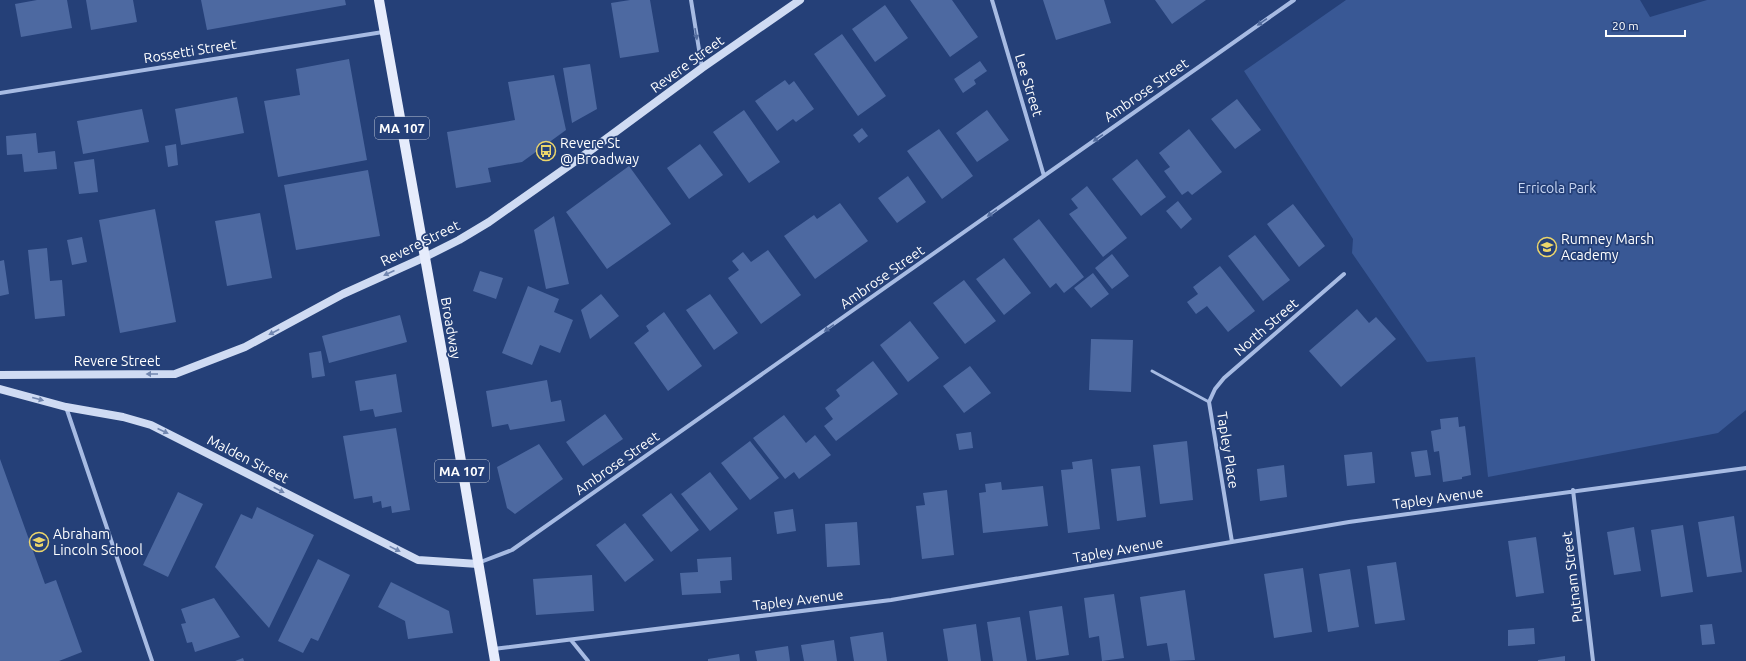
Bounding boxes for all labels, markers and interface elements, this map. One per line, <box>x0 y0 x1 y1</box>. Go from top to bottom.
scale bar <box>1606 12 1685 38</box>
one-way arrow <box>1256 18 1267 27</box>
text: 20 m <box>1612 19 1639 32</box>
one-way arrow <box>693 28 699 40</box>
street label: Revere Street <box>647 32 727 96</box>
street label: Rossetti Street <box>143 36 238 66</box>
street label: Lee Street <box>1012 52 1046 119</box>
street label: Ambrose Street <box>1101 55 1192 125</box>
road number: MA 107 <box>375 117 429 139</box>
one-way arrow <box>1093 134 1104 142</box>
place label: Revere St @ Broadway <box>560 135 639 167</box>
bus stop icon: Revere St @ Broadway <box>535 140 557 162</box>
park label: Erricola Park <box>1518 180 1596 196</box>
one-way arrow <box>987 209 997 217</box>
street label: Revere Street <box>378 217 463 269</box>
place label: Rumney Marsh Academy <box>1561 231 1654 263</box>
school or university icon: Rumney Marsh Academy <box>1536 236 1558 258</box>
street label: Ambrose Street <box>837 242 928 312</box>
one-way arrow <box>384 270 395 276</box>
street label: North Street <box>1231 295 1302 359</box>
street label: Broadway <box>438 296 464 360</box>
one-way arrow <box>823 324 834 332</box>
one-way arrow <box>268 329 280 335</box>
street label: Revere Street <box>74 353 161 369</box>
one-way arrow <box>145 371 158 377</box>
one-way arrow <box>32 396 44 402</box>
street label: Tapley Place <box>1214 411 1242 489</box>
one-way arrow <box>158 428 169 434</box>
street label: Ambrose Street <box>572 428 663 498</box>
street label: Malden Street <box>205 432 292 487</box>
road number: MA 107 <box>435 460 489 482</box>
street label: Tapley Avenue <box>1392 484 1484 512</box>
one-way arrow <box>273 486 285 493</box>
place label: Abraham Lincoln School <box>53 526 143 558</box>
street label: Putnam Street <box>1558 530 1586 623</box>
school or university icon: Abraham Lincoln School <box>28 531 50 553</box>
street label: Tapley Avenue <box>1072 534 1164 566</box>
one-way arrow <box>389 546 401 552</box>
street label: Tapley Avenue <box>752 587 844 613</box>

